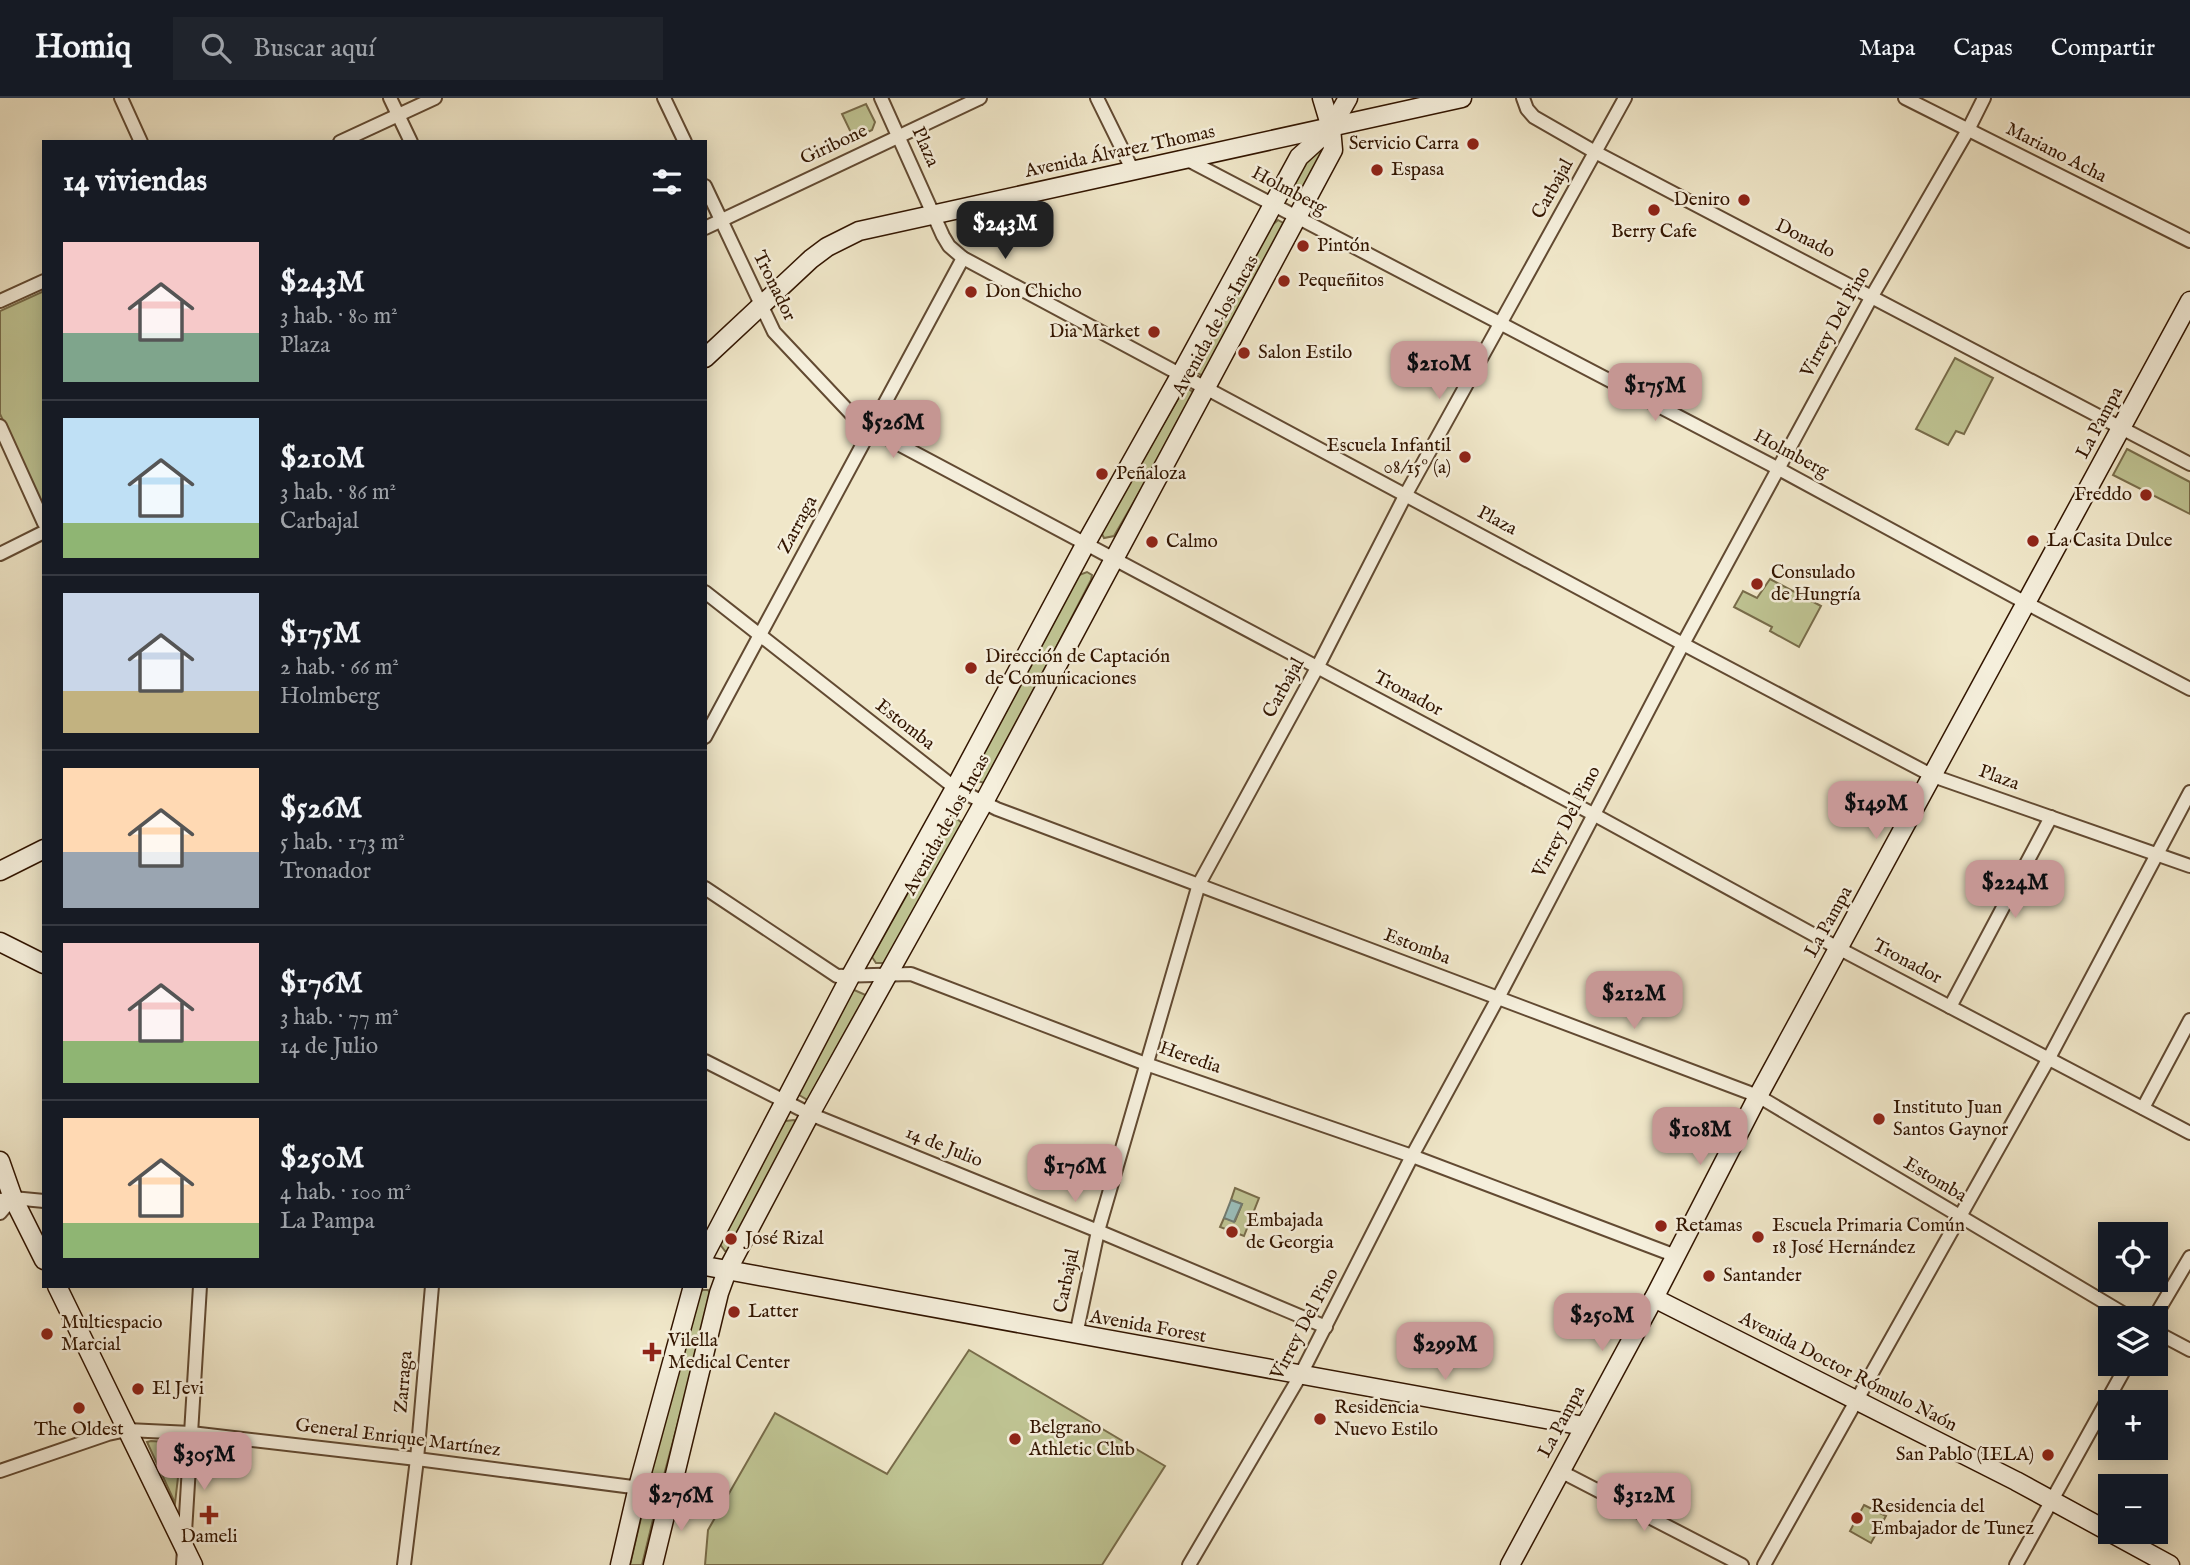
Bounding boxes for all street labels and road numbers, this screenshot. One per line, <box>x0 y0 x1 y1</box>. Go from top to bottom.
street label: Mariano Acha <box>2001 117 2111 189</box>
street label: Giribone <box>797 119 872 171</box>
street label: Avenida Álvarez Thomas <box>1021 119 1217 184</box>
street label: Plaza <box>906 123 945 172</box>
street label: Carbajal <box>1527 154 1580 223</box>
street label: Holmberg <box>1247 161 1332 221</box>
street label: Donado <box>1771 214 1839 264</box>
street label: Tronador <box>747 247 801 325</box>
street label: Avenida de los Incas <box>1167 251 1265 402</box>
street label: Virrey Del Pino <box>1795 262 1876 383</box>
street label: La Pampa <box>2071 382 2129 463</box>
street label: Holmberg <box>1749 424 1834 484</box>
street label: Zarraga <box>773 491 824 558</box>
street label: Plaza <box>1473 501 1522 542</box>
street label: Carbajal <box>1258 653 1311 722</box>
street label: Tronador <box>1369 666 1447 722</box>
street label: Estomba <box>870 694 940 756</box>
street label: Avenida de los Incas <box>898 750 996 901</box>
street label: Plaza <box>1975 760 2023 797</box>
street label: Virrey Del Pino <box>1527 762 1607 883</box>
street label: La Pampa <box>1800 881 1859 962</box>
street label: Estomba <box>1380 923 1454 971</box>
street label: Tronador <box>1868 934 1946 990</box>
street label: Heredia <box>1156 1036 1225 1080</box>
street label: 14 de Julio <box>902 1121 986 1173</box>
street label: Estomba <box>1899 1152 1972 1209</box>
street label: Carbajal <box>1048 1246 1086 1315</box>
street label: Virrey Del Pino <box>1265 1264 1345 1385</box>
street label: Avenida Forest <box>1087 1305 1209 1349</box>
street label: Avenida Doctor Rómulo Naón <box>1734 1306 1961 1437</box>
street label: Zarraga <box>389 1349 419 1414</box>
street label: La Pampa <box>1533 1381 1591 1462</box>
street label: General Enrique Martínez <box>294 1413 502 1463</box>

